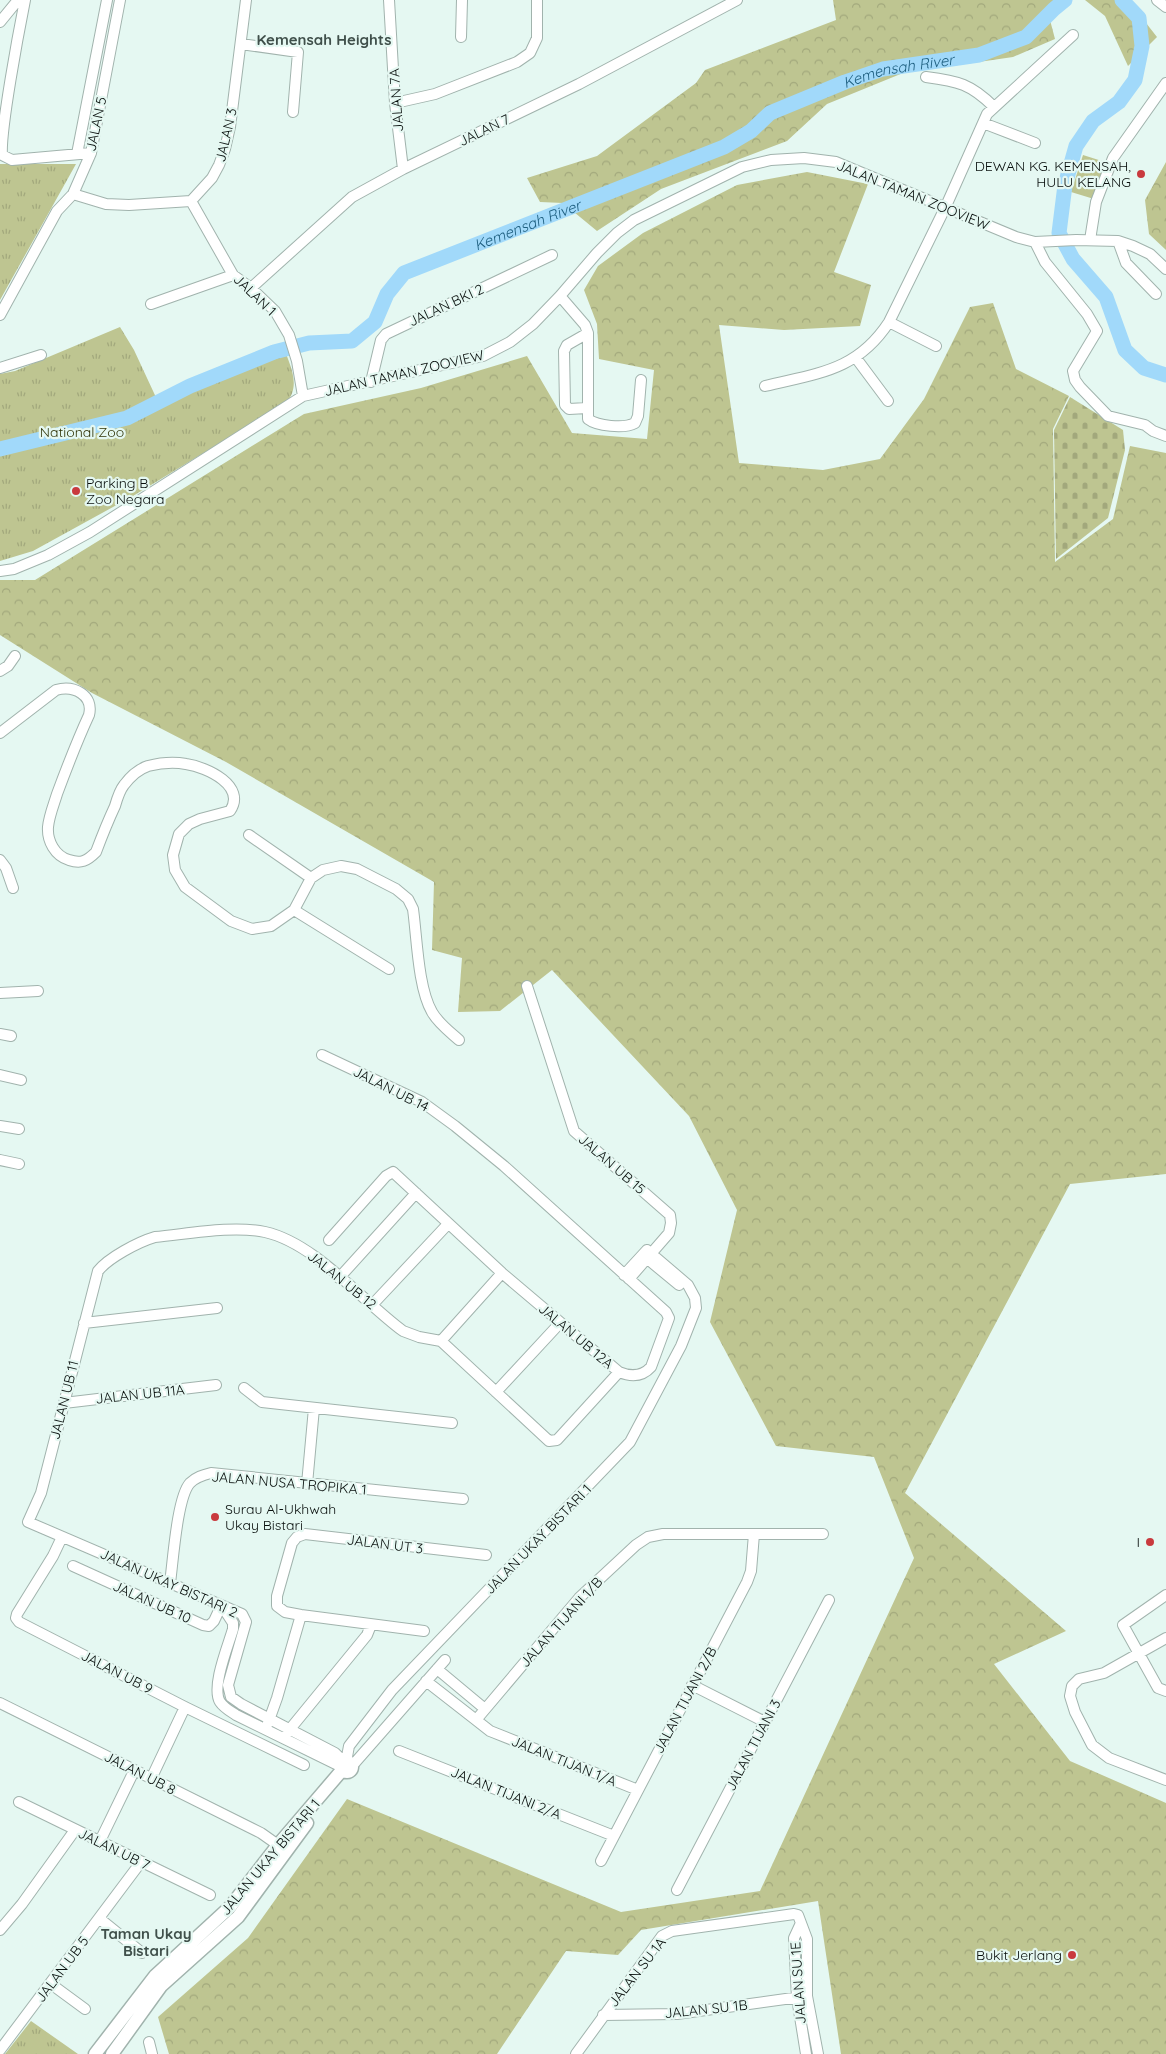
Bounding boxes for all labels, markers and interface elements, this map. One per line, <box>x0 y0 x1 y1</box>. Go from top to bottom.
district label: Kemensah Heights <box>257 30 391 49</box>
water label: Kemensah River <box>840 49 957 92</box>
street label: JALAN 7A <box>385 68 407 132</box>
street label: JALAN 5 <box>81 95 111 153</box>
street label: JALAN 3 <box>211 106 241 164</box>
street label: JALAN 7 <box>456 110 512 150</box>
street label: JALAN TAMAN ZOOVIEW <box>834 156 993 234</box>
place label: DEWAN KG. KEMENSAH, HULU KELANG <box>975 157 1131 191</box>
marker: DEWAN KG. KEMENSAH, HULU KELANG <box>1135 168 1147 180</box>
water label: Kemensah River <box>471 194 586 254</box>
street label: JALAN 1 <box>230 270 280 320</box>
street label: JALAN BKI 2 <box>405 280 487 330</box>
street label: JALAN TAMAN ZOOVIEW <box>322 346 486 400</box>
park label: National Zoo <box>40 423 124 441</box>
place label: Parking B Zoo Negara <box>86 474 165 508</box>
marker: Parking B Zoo Negara <box>70 485 82 497</box>
street label: JALAN UB 14 <box>350 1062 432 1116</box>
street label: JALAN UB 15 <box>575 1130 649 1198</box>
street label: JALAN UB 12 <box>304 1247 380 1313</box>
street label: JALAN UB 12A <box>535 1299 617 1373</box>
street label: JALAN UB 11 <box>46 1359 82 1441</box>
street label: JALAN UB 11A <box>94 1380 186 1408</box>
street label: JALAN NUSA TROPIKA 1 <box>211 1467 367 1499</box>
street label: JALAN UKAY BISTARI 1 <box>481 1480 595 1598</box>
place label: Surau Al-Ukhwah Ukay Bistari <box>225 1500 336 1534</box>
marker: Surau Al-Ukhwah Ukay Bistari <box>209 1511 221 1523</box>
street label: JALAN UT 3 <box>346 1530 424 1558</box>
place label: I <box>1137 1533 1140 1551</box>
marker: I <box>1144 1536 1156 1548</box>
street label: JALAN UKAY BISTARI 2 <box>97 1545 241 1622</box>
street label: JALAN TIJANI 1/B <box>516 1573 606 1671</box>
street label: JALAN UB 10 <box>110 1577 194 1627</box>
street label: JALAN TIJANI 2/B <box>649 1644 721 1756</box>
street label: JALAN UB 9 <box>78 1646 156 1698</box>
street label: JALAN TIJANI 3 <box>721 1696 785 1794</box>
street label: JALAN TIJAN 1/A <box>509 1732 619 1790</box>
street label: JALAN UB 8 <box>101 1747 179 1799</box>
street label: JALAN TIJANI 2/A <box>448 1763 564 1823</box>
street label: JALAN UKAY BISTARI 1 <box>216 1795 324 1919</box>
street label: JALAN UB 7 <box>75 1824 153 1874</box>
district label: Taman Ukay Bistari <box>101 1924 191 1960</box>
street label: JALAN UB 5 <box>31 1932 93 2006</box>
street label: JALAN SU 1A <box>604 1934 670 2010</box>
street label: JALAN SU 1E <box>786 1941 810 2025</box>
place label: Bukit Jerlang <box>976 1946 1062 1964</box>
marker: Bukit Jerlang <box>1066 1949 1078 1961</box>
street label: JALAN SU 1B <box>664 1996 748 2022</box>

